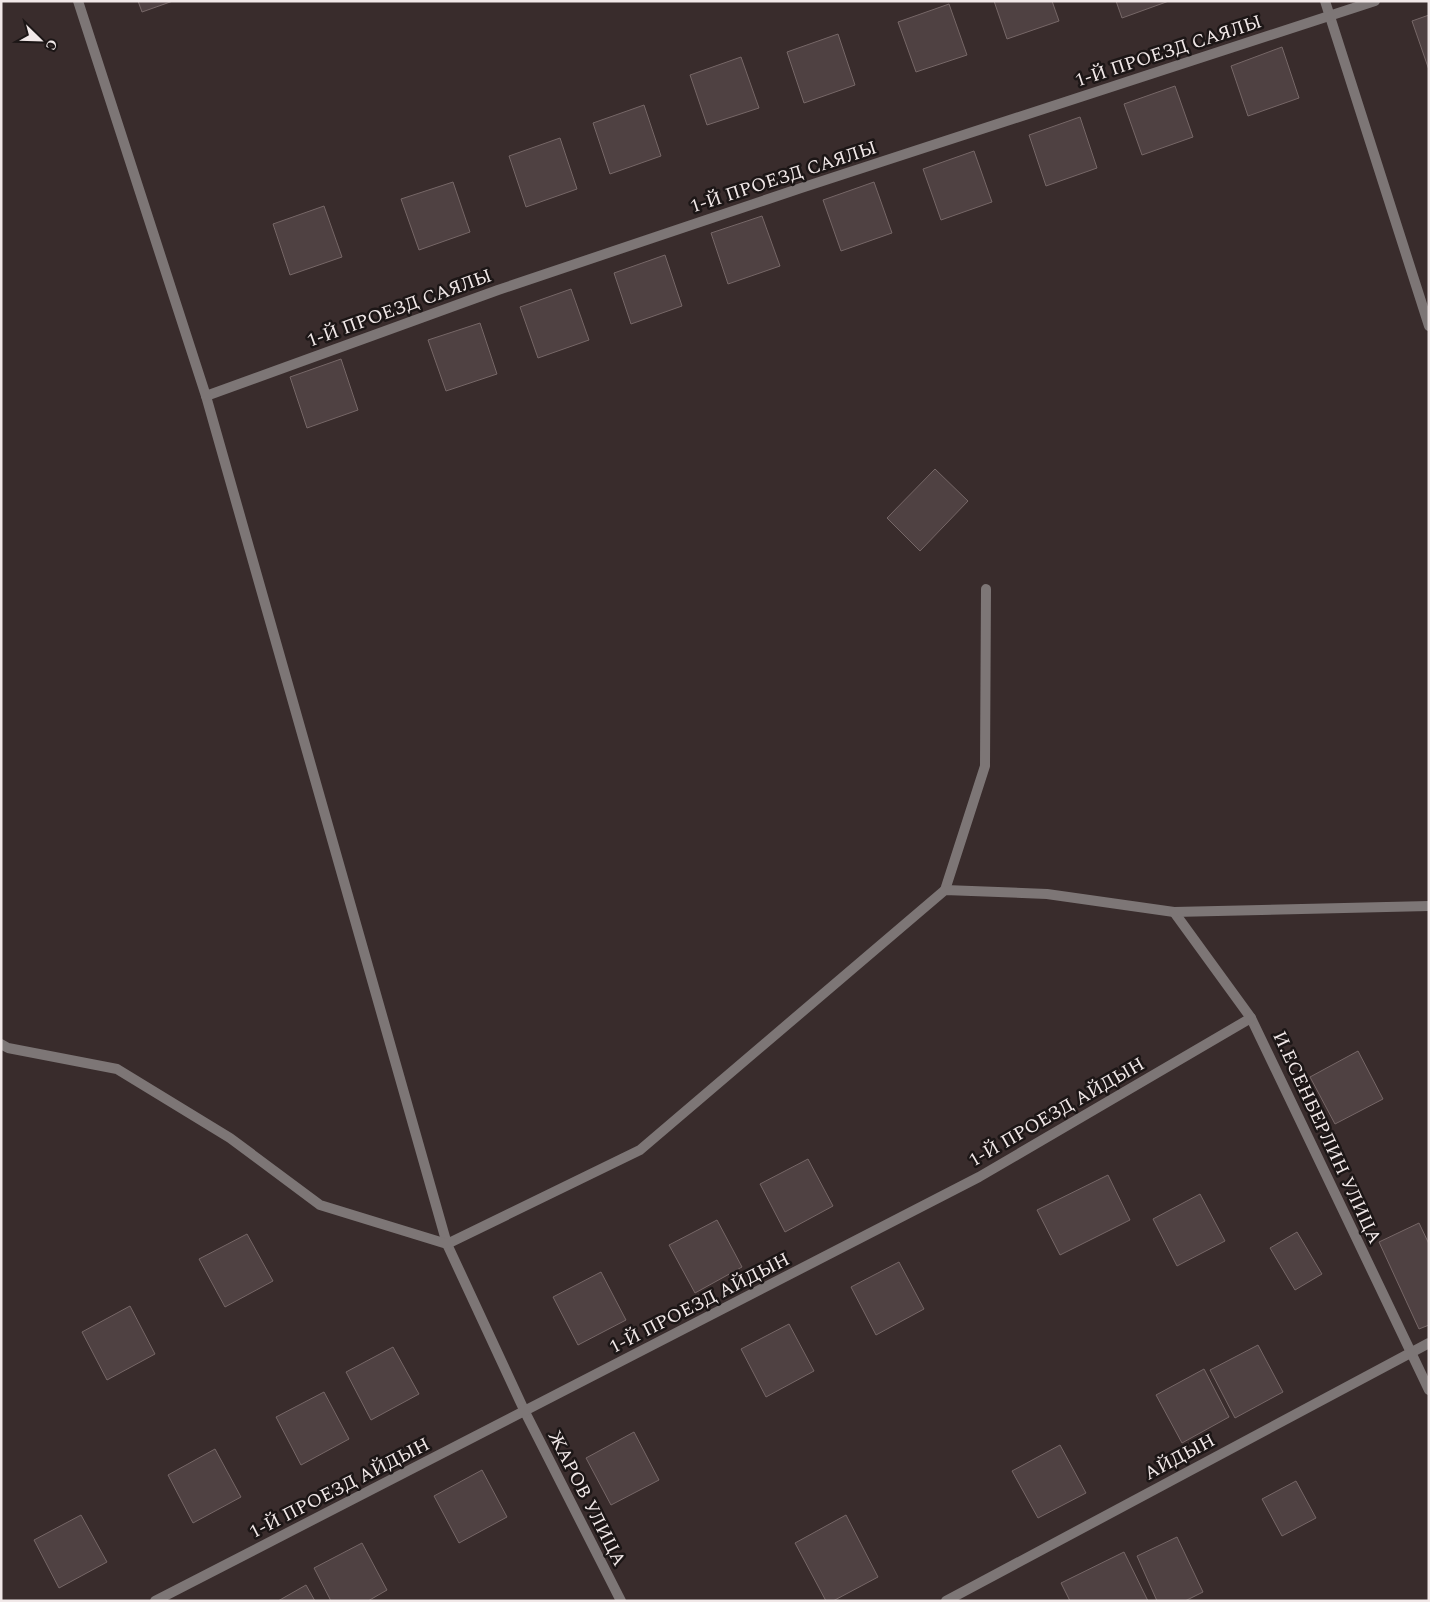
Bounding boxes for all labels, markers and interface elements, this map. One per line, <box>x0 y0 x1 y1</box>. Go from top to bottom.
street label: 1-Й ПРОЕЗД САЯЛЫ <box>1071 8 1266 95</box>
north arrow <box>15 15 65 65</box>
text: С <box>40 36 63 54</box>
street label: 1-Й ПРОЕЗД САЯЛЫ <box>686 134 881 221</box>
street label: 1-Й ПРОЕЗД САЯЛЫ <box>303 261 496 355</box>
street label: И.ЕСЕНБЕРЛИН УЛИЦА <box>1264 1026 1389 1249</box>
street label: 1-Й ПРОЕЗД АЙДЫН <box>963 1050 1150 1175</box>
street label: 1-Й ПРОЕЗД АЙДЫН <box>604 1245 795 1362</box>
street label: ЖАРОВ УЛИЦА <box>540 1426 633 1572</box>
street label: АЙДЫН <box>1139 1426 1221 1488</box>
street label: 1-Й ПРОЕЗД АЙДЫН <box>244 1430 435 1547</box>

